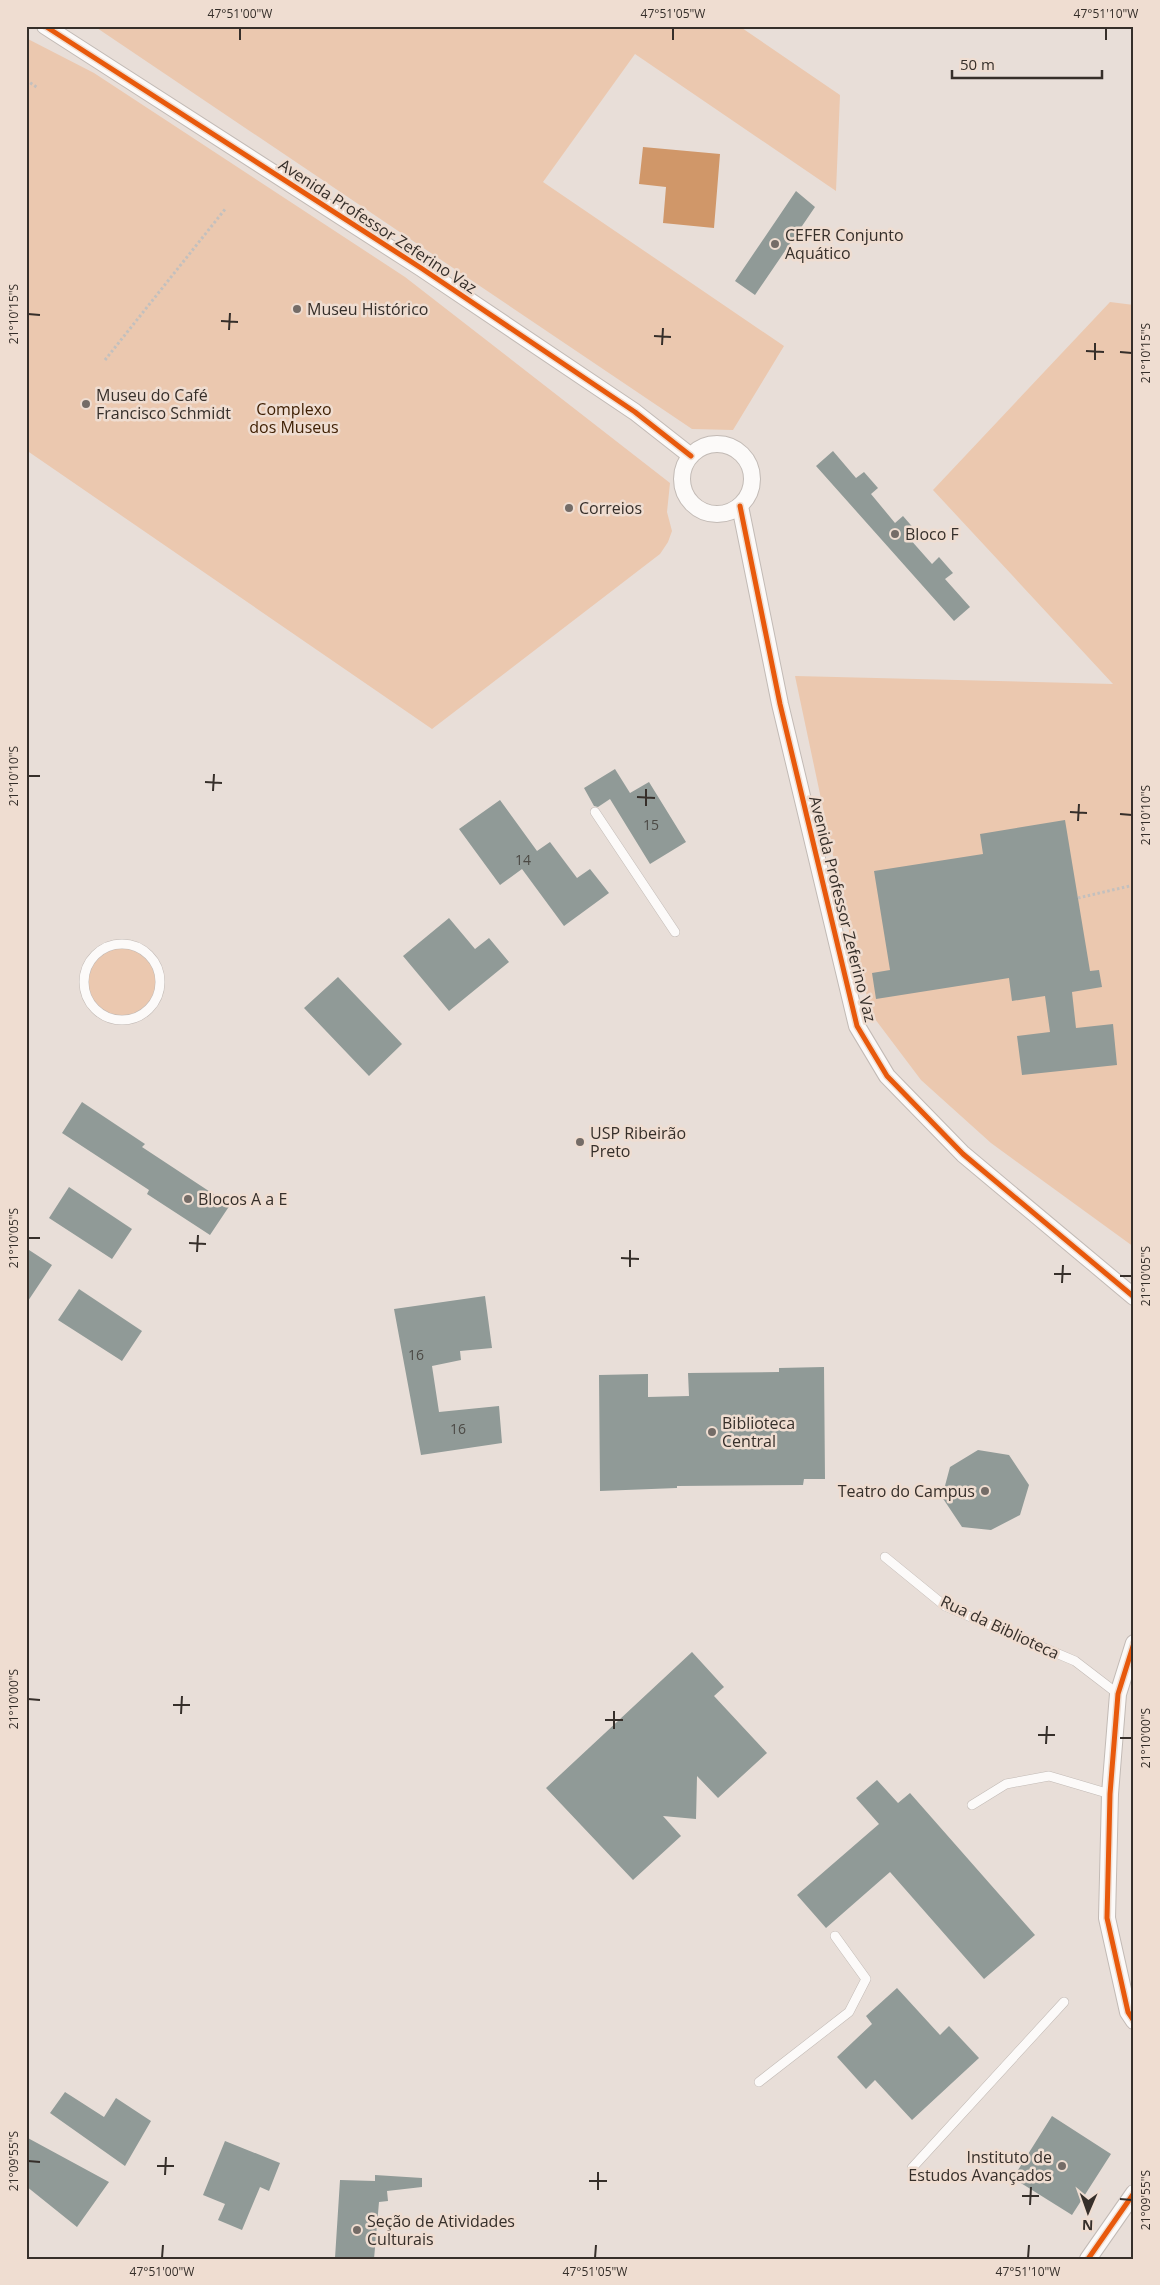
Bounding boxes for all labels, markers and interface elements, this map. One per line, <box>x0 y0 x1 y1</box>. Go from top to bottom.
text: 47°51'00"W <box>208 5 272 22</box>
text: 47°51'05"W <box>641 5 705 22</box>
text: 47°51'10"W <box>1074 5 1138 22</box>
scale bar <box>952 48 1102 80</box>
text: 50 m <box>960 54 995 74</box>
street label: Avenida Professor Zeferino Vaz <box>275 154 481 298</box>
place label: CEFER Conjunto Aquático <box>785 224 904 264</box>
marker: CEFER Conjunto Aquático <box>769 238 781 250</box>
text: 21°10'15"S <box>5 284 22 344</box>
place label: Museu Histórico <box>307 298 428 320</box>
marker: Museu Histórico <box>291 303 303 315</box>
text: 21°10'15"S <box>1137 323 1154 383</box>
place label: Museu do Café Francisco Schmidt <box>96 384 231 424</box>
marker: Museu do Café Francisco Schmidt <box>80 398 92 410</box>
park label: Complexo dos Museus <box>249 398 339 438</box>
place label: Correios <box>579 497 642 519</box>
marker: Correios <box>563 502 575 514</box>
place label: Bloco F <box>905 523 959 545</box>
marker: Bloco F <box>889 528 901 540</box>
text: 21°10'10"S <box>5 746 22 806</box>
text: 21°10'10"S <box>1137 785 1154 845</box>
street label: Avenida Professor Zeferino Vaz <box>804 794 882 1024</box>
house number: 15 <box>643 815 659 834</box>
house number: 14 <box>515 850 531 869</box>
place label: USP Ribeirão Preto <box>590 1122 686 1162</box>
marker: USP Ribeirão Preto <box>574 1136 586 1148</box>
place label: Blocos A a E <box>198 1188 287 1210</box>
marker: Blocos A a E <box>182 1193 194 1205</box>
text: 21°10'05"S <box>5 1208 22 1268</box>
text: 21°10'05"S <box>1137 1246 1154 1306</box>
house number: 16 <box>408 1345 424 1364</box>
place label: Biblioteca Central <box>722 1412 795 1452</box>
house number: 16 <box>450 1419 466 1438</box>
marker: Biblioteca Central <box>706 1426 718 1438</box>
place label: Teatro do Campus <box>838 1480 975 1502</box>
marker: Teatro do Campus <box>979 1485 991 1497</box>
street label: Rua da Biblioteca <box>937 1590 1063 1664</box>
text: 21°10'00"S <box>5 1669 22 1729</box>
text: 21°10'00"S <box>1137 1708 1154 1768</box>
text: 21°09'55"S <box>5 2131 22 2191</box>
place label: Instituto de Estudos Avançados <box>908 2146 1052 2186</box>
marker: Instituto de Estudos Avançados <box>1056 2160 1068 2172</box>
text: 21°09'55"S <box>1137 2170 1154 2230</box>
north arrow <box>1062 2188 1112 2238</box>
place label: Seção de Atividades Culturais <box>367 2210 515 2250</box>
text: N <box>1082 2216 1094 2235</box>
marker: Seção de Atividades Culturais <box>351 2224 363 2236</box>
text: 47°51'00"W <box>130 2263 194 2280</box>
text: 47°51'05"W <box>563 2263 627 2280</box>
text: 47°51'10"W <box>996 2263 1060 2280</box>

